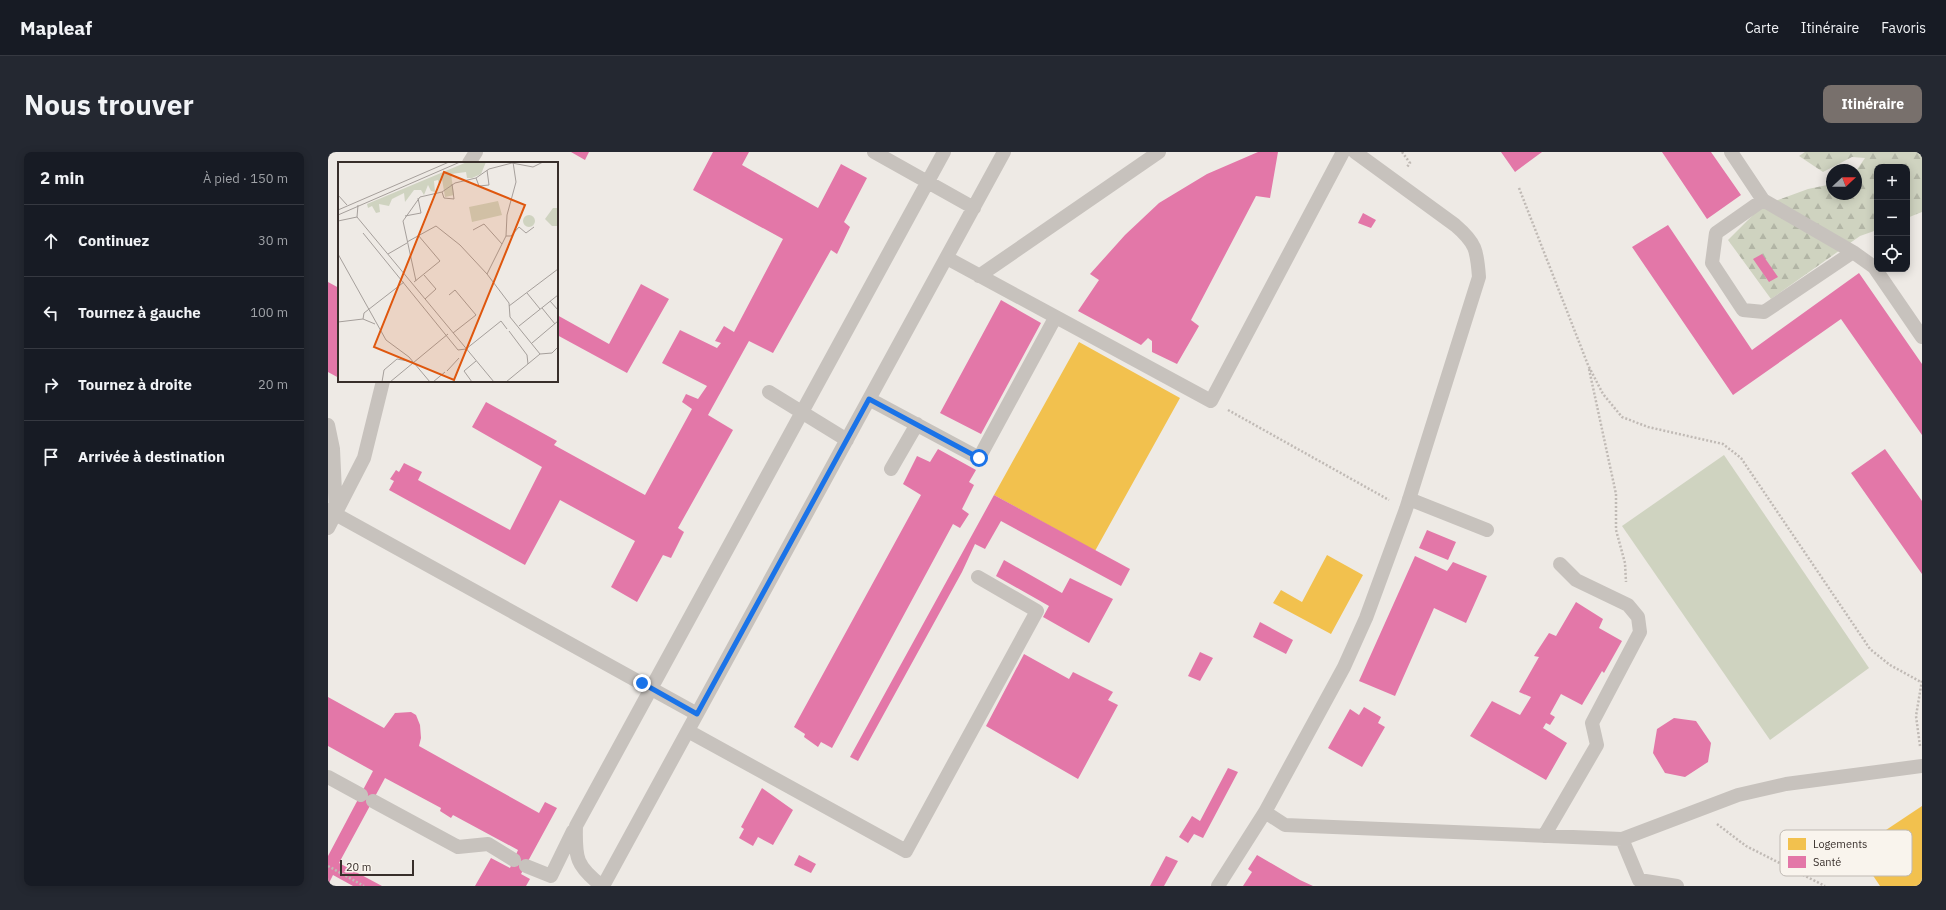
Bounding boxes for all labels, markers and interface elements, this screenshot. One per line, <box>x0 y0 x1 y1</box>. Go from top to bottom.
text: Mapleaf <box>20 16 92 40</box>
text: Carte <box>1745 19 1779 37</box>
text: Itinéraire <box>1801 19 1859 37</box>
text: Favoris <box>1881 19 1926 37</box>
button: Itinéraire <box>1823 85 1922 123</box>
text: Nous trouver <box>24 86 194 123</box>
inset map <box>338 162 558 382</box>
north arrow <box>1826 164 1862 200</box>
map controls <box>1874 164 1910 272</box>
button: + <box>1874 164 1910 200</box>
text: 2 min <box>40 167 84 189</box>
text: À pied · 150 m <box>203 170 288 187</box>
button: − <box>1874 200 1910 236</box>
icon: ahead <box>40 230 62 252</box>
text: Continuez <box>78 231 149 250</box>
text: 30 m <box>258 232 288 249</box>
button: locate <box>1874 236 1910 272</box>
icon: left <box>40 302 62 324</box>
text: Tournez à gauche <box>78 303 201 322</box>
text: 100 m <box>250 304 288 321</box>
icon: right <box>40 374 62 396</box>
text: Tournez à droite <box>78 375 192 394</box>
text: 20 m <box>258 376 288 393</box>
icon: arrive <box>40 446 62 468</box>
text: Arrivée à destination <box>78 447 225 466</box>
route start <box>970 449 988 467</box>
route end <box>633 674 651 692</box>
legend <box>1780 830 1912 876</box>
text: Logements <box>1813 837 1867 851</box>
text: Santé <box>1813 855 1841 869</box>
scale bar <box>340 858 414 877</box>
text: 20 m <box>346 860 371 874</box>

